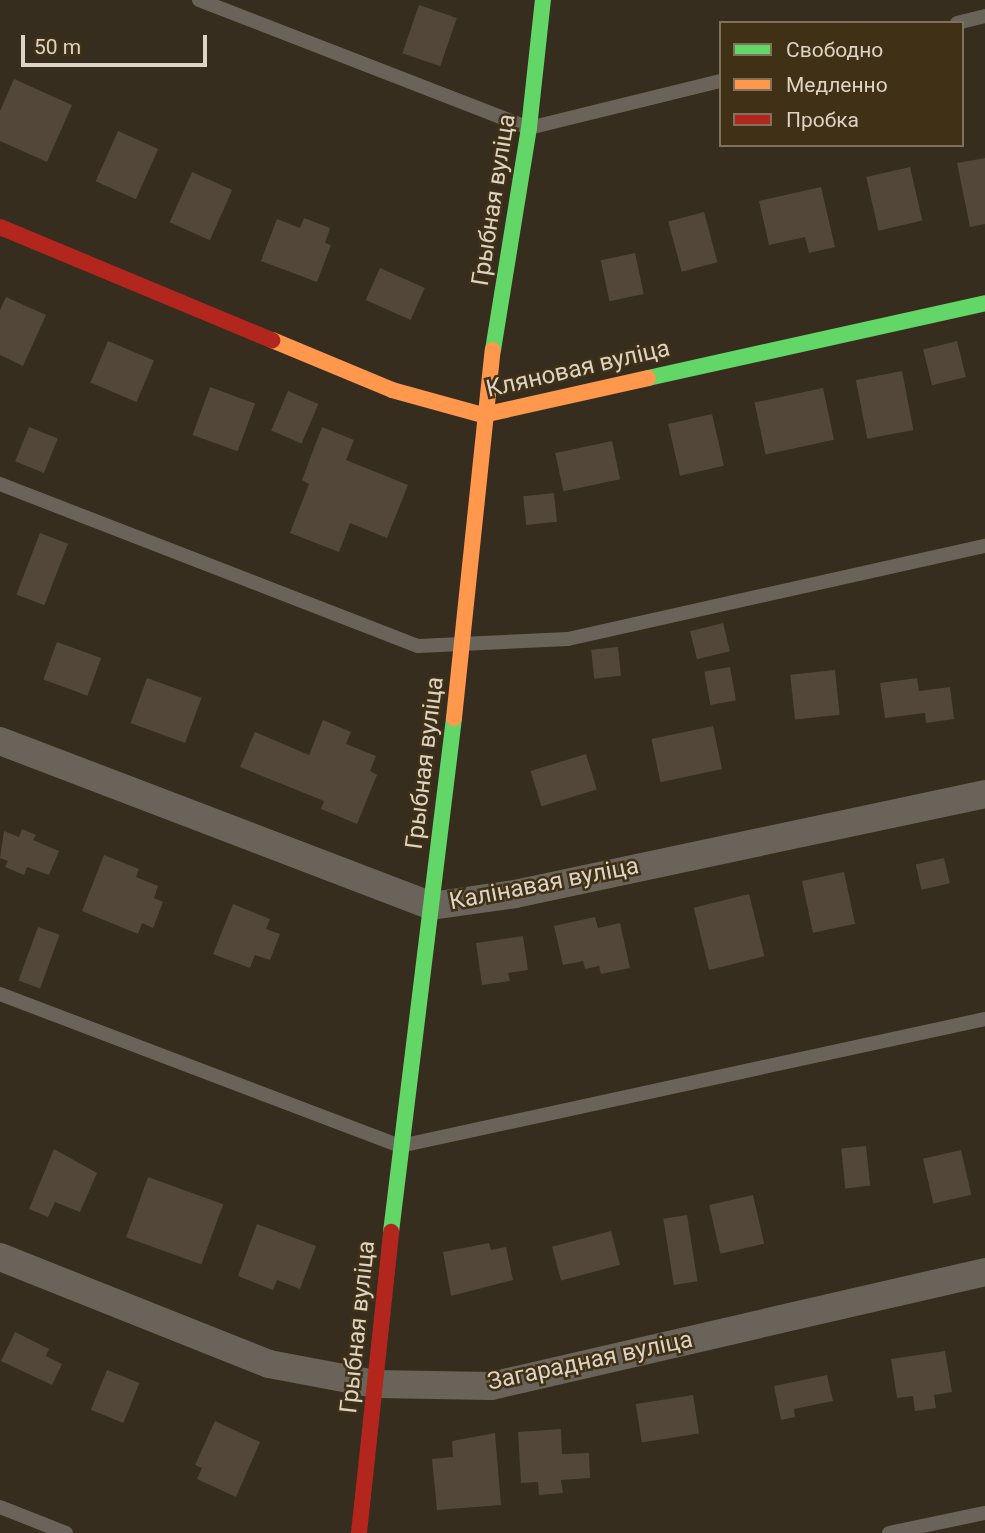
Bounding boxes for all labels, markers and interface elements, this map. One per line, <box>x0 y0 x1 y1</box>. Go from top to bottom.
scale bar <box>24 21 210 65</box>
legend <box>719 21 964 147</box>
text: 50 m <box>34 35 81 59</box>
text: Свободно <box>786 38 883 62</box>
text: Медленно <box>786 73 888 97</box>
text: Пробка <box>786 108 859 132</box>
street label: Грыбная вуліца <box>466 112 522 288</box>
street label: Кляновая вуліца <box>483 334 673 404</box>
street label: Грыбная вуліца <box>400 675 450 851</box>
street label: Калінавая вуліца <box>447 852 641 916</box>
street label: Грыбная вуліца <box>335 1239 381 1415</box>
street label: Загарадная вуліца <box>485 1325 695 1397</box>

